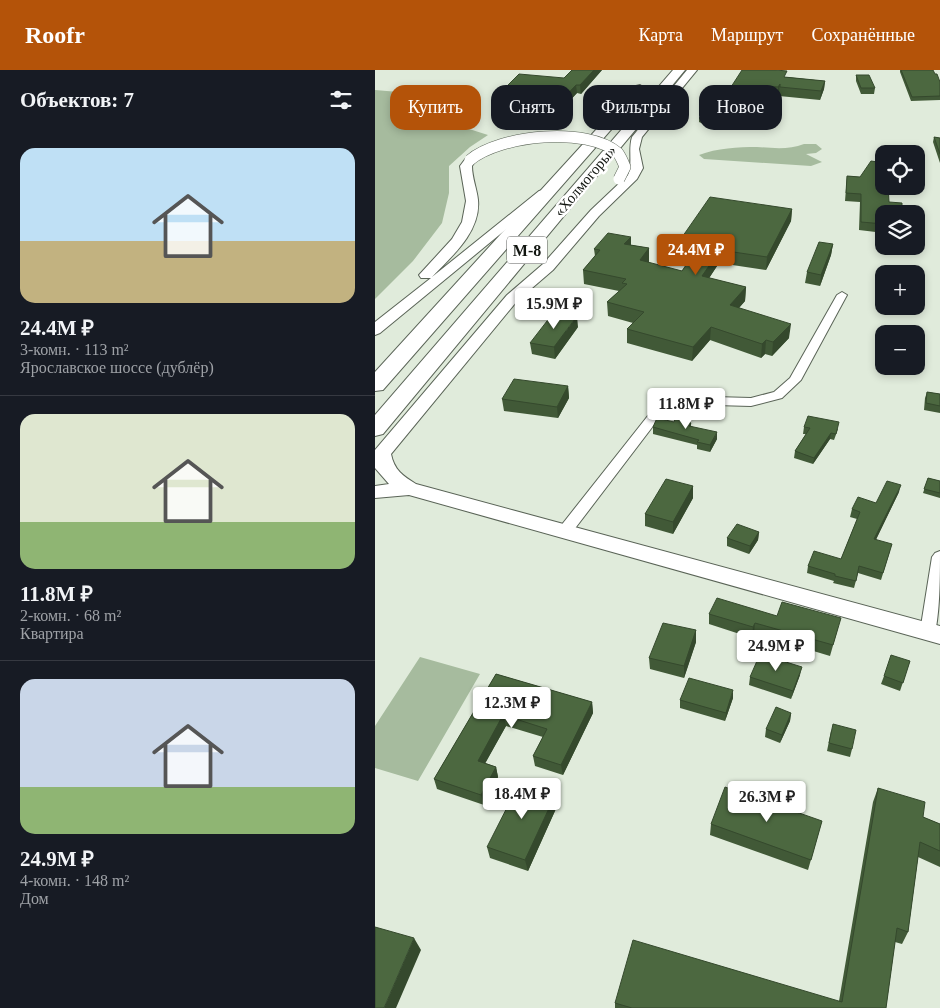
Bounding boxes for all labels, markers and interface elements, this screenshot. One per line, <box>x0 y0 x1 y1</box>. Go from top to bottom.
text: Roofr <box>25 22 85 48</box>
text: Карта <box>638 25 683 45</box>
text: Маршрут <box>711 25 783 45</box>
text: Сохранённые <box>811 25 915 45</box>
chip: Купить <box>390 85 481 130</box>
chip: Снять <box>491 85 573 130</box>
chip: Фильтры <box>583 85 689 130</box>
chip: Новое <box>699 85 782 130</box>
icon: filters <box>327 86 355 114</box>
text: Объектов: 7 <box>20 88 134 112</box>
street label: «Холмогоры» <box>551 142 619 220</box>
map controls <box>875 145 925 375</box>
button: locate <box>875 145 925 195</box>
icon: home <box>143 181 233 271</box>
button: layers <box>875 205 925 255</box>
pin: 24.4M ₽ <box>650 234 742 276</box>
road number: М-8 <box>507 236 547 264</box>
text: 24.4M ₽ <box>668 241 724 258</box>
button: + <box>875 265 925 315</box>
pin: 15.9M ₽ <box>508 288 600 330</box>
text: 15.9M ₽ <box>526 295 582 312</box>
text: 24.4M ₽ <box>20 316 94 340</box>
button: − <box>875 325 925 375</box>
text: 3-комн. · 113 m² <box>20 341 129 358</box>
text: Ярославское шоссе (дублёр) <box>20 359 214 376</box>
pin: 11.8M ₽ <box>640 388 732 430</box>
text: 11.8M ₽ <box>658 395 714 412</box>
icon: home <box>143 446 233 536</box>
text: 11.8M ₽ <box>20 582 93 606</box>
text: 2-комн. · 68 m² <box>20 607 121 624</box>
text: Квартира <box>20 625 84 642</box>
pin: 24.9M ₽ <box>730 630 822 672</box>
text: 24.9M ₽ <box>748 637 804 654</box>
pin: 12.3M ₽ <box>466 686 558 729</box>
text: 12.3M ₽ <box>484 694 540 711</box>
icon: home <box>143 711 233 801</box>
pin: 18.4M ₽ <box>476 778 568 820</box>
pin: 26.3M ₽ <box>721 780 813 823</box>
text: 18.4M ₽ <box>494 785 550 802</box>
text: 26.3M ₽ <box>739 788 795 805</box>
text: 24.9M ₽ <box>20 847 94 871</box>
text: 4-комн. · 148 m² <box>20 872 129 889</box>
text: Дом <box>20 890 49 907</box>

